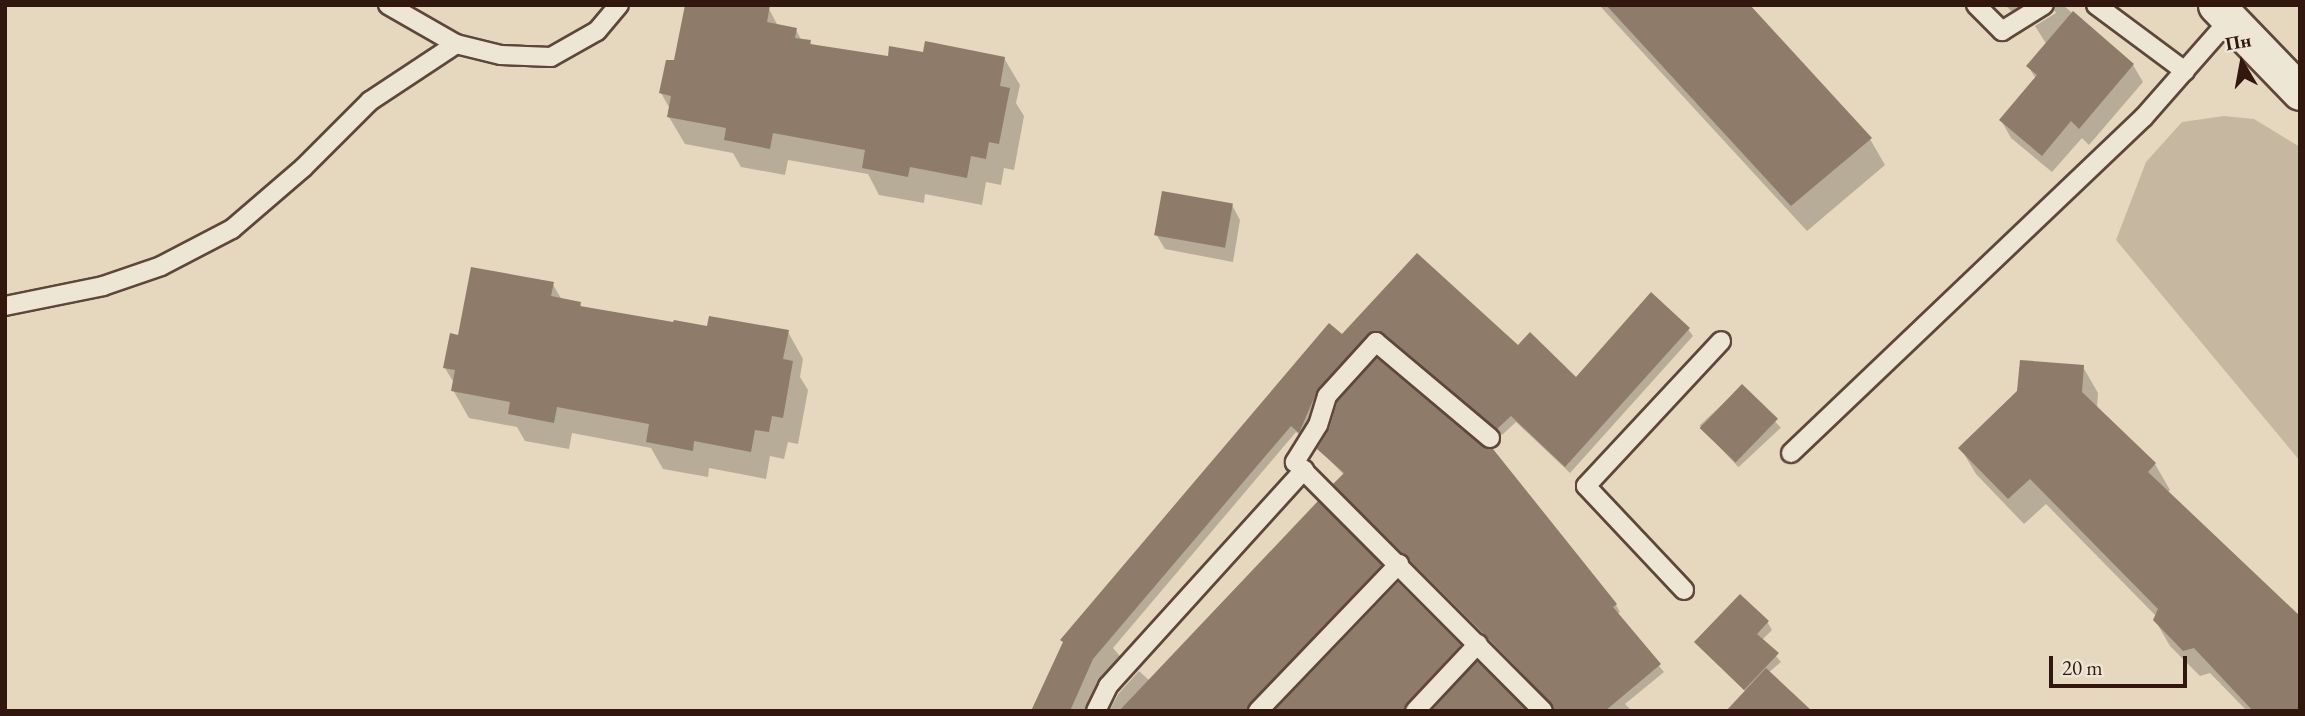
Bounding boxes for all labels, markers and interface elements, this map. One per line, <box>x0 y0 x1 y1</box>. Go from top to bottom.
text: Пн <box>2223 27 2253 56</box>
north arrow <box>2207 28 2277 98</box>
scale bar <box>2053 642 2191 686</box>
text: 20 m <box>2062 654 2103 681</box>

